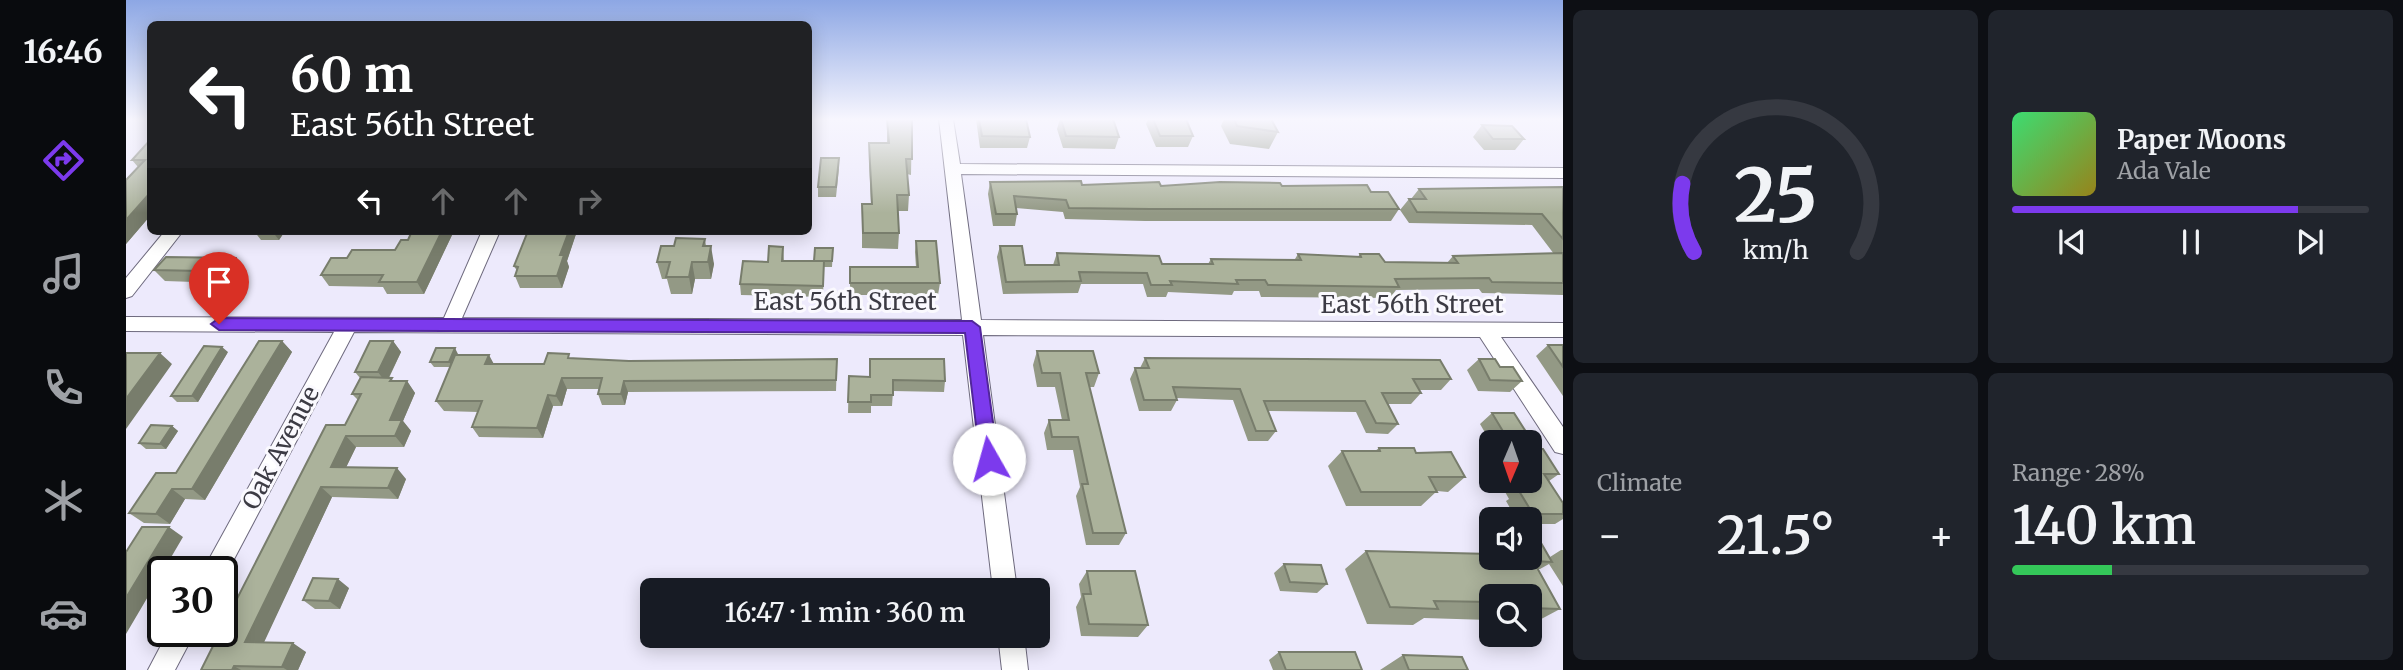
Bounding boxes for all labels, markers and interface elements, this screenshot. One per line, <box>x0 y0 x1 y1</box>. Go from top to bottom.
text: 16:46 <box>23 32 103 72</box>
text: 60 m <box>290 44 413 105</box>
icon: left <box>175 49 266 140</box>
text: East 56th Street <box>290 105 534 145</box>
text: Paper Moons <box>2117 123 2286 156</box>
icon: directions <box>39 136 88 185</box>
text: 25 <box>1734 151 1817 243</box>
text: Ada Vale <box>2117 156 2211 185</box>
icon: left <box>351 182 389 220</box>
icon: ahead <box>424 182 462 220</box>
icon: ahead <box>497 182 535 220</box>
icon: right <box>570 182 608 220</box>
icon: previous <box>2053 223 2091 261</box>
icon: pause <box>2172 223 2210 261</box>
icon: next <box>2291 223 2329 261</box>
text: km/h <box>1742 234 1809 266</box>
icon: music <box>39 249 88 298</box>
pin <box>189 252 249 324</box>
icon: arrive <box>200 263 238 301</box>
street label: East 56th Street <box>753 286 937 317</box>
street label: East 56th Street <box>1320 289 1504 320</box>
icon: phone <box>39 363 88 412</box>
street label: Oak Avenue <box>235 381 326 515</box>
position arrow <box>952 422 1026 496</box>
north arrow <box>1479 430 1542 494</box>
map controls <box>1479 430 1542 647</box>
text: Range · 28% <box>2012 458 2145 487</box>
text: Climate <box>1597 468 1682 497</box>
icon: climate <box>39 476 88 525</box>
text: 140 km <box>2012 493 2196 558</box>
text: 21.5° <box>1716 503 1835 568</box>
button: sound <box>1479 507 1542 570</box>
text: − <box>1597 512 1622 559</box>
text: + <box>1929 512 1954 559</box>
speed limit sign: 30 <box>147 556 238 647</box>
button: search <box>1479 584 1542 647</box>
icon: car <box>39 589 88 638</box>
text: 16:47 · 1 min · 360 m <box>725 596 965 629</box>

